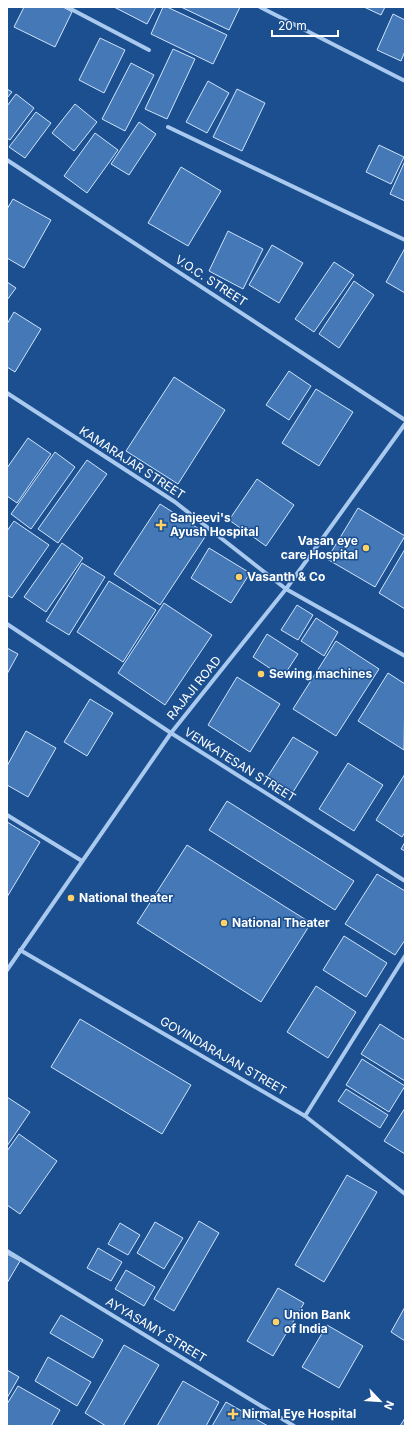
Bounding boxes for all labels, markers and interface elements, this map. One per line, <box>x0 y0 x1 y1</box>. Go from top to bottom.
scale bar <box>272 12 338 38</box>
text: 20 m <box>278 18 307 33</box>
street label: V.O.C. STREET <box>173 252 250 309</box>
street label: KAMARAJAR STREET <box>77 423 188 502</box>
place label: Sanjeevi's Ayush Hospital <box>170 510 258 539</box>
marker: Sanjeevi's Ayush Hospital <box>155 519 167 531</box>
place label: Vasan eye care Hospital <box>281 533 358 562</box>
marker: Vasan eye care Hospital <box>361 543 371 553</box>
place label: Vasanth & Co <box>247 569 325 584</box>
marker: Vasanth & Co <box>234 572 244 582</box>
street label: RAJAJI ROAD <box>163 653 224 723</box>
place label: Sewing machines <box>269 666 373 681</box>
marker: Sewing machines <box>256 669 266 679</box>
street label: VENKATESAN STREET <box>182 724 299 805</box>
place label: National theater <box>79 890 173 905</box>
marker: National theater <box>66 893 76 903</box>
place label: National Theater <box>232 915 330 930</box>
marker: National Theater <box>219 918 229 928</box>
street label: GOVINDARAJAN STREET <box>157 1013 289 1098</box>
street label: AYYASAMY STREET <box>103 1294 210 1366</box>
place label: Union Bank of India <box>284 1307 351 1336</box>
marker: Union Bank of India <box>271 1317 281 1327</box>
north arrow <box>360 1381 400 1421</box>
text: N <box>381 1398 397 1412</box>
place label: Nirmal Eye Hospital <box>242 1406 356 1421</box>
marker: Nirmal Eye Hospital <box>227 1408 239 1420</box>

